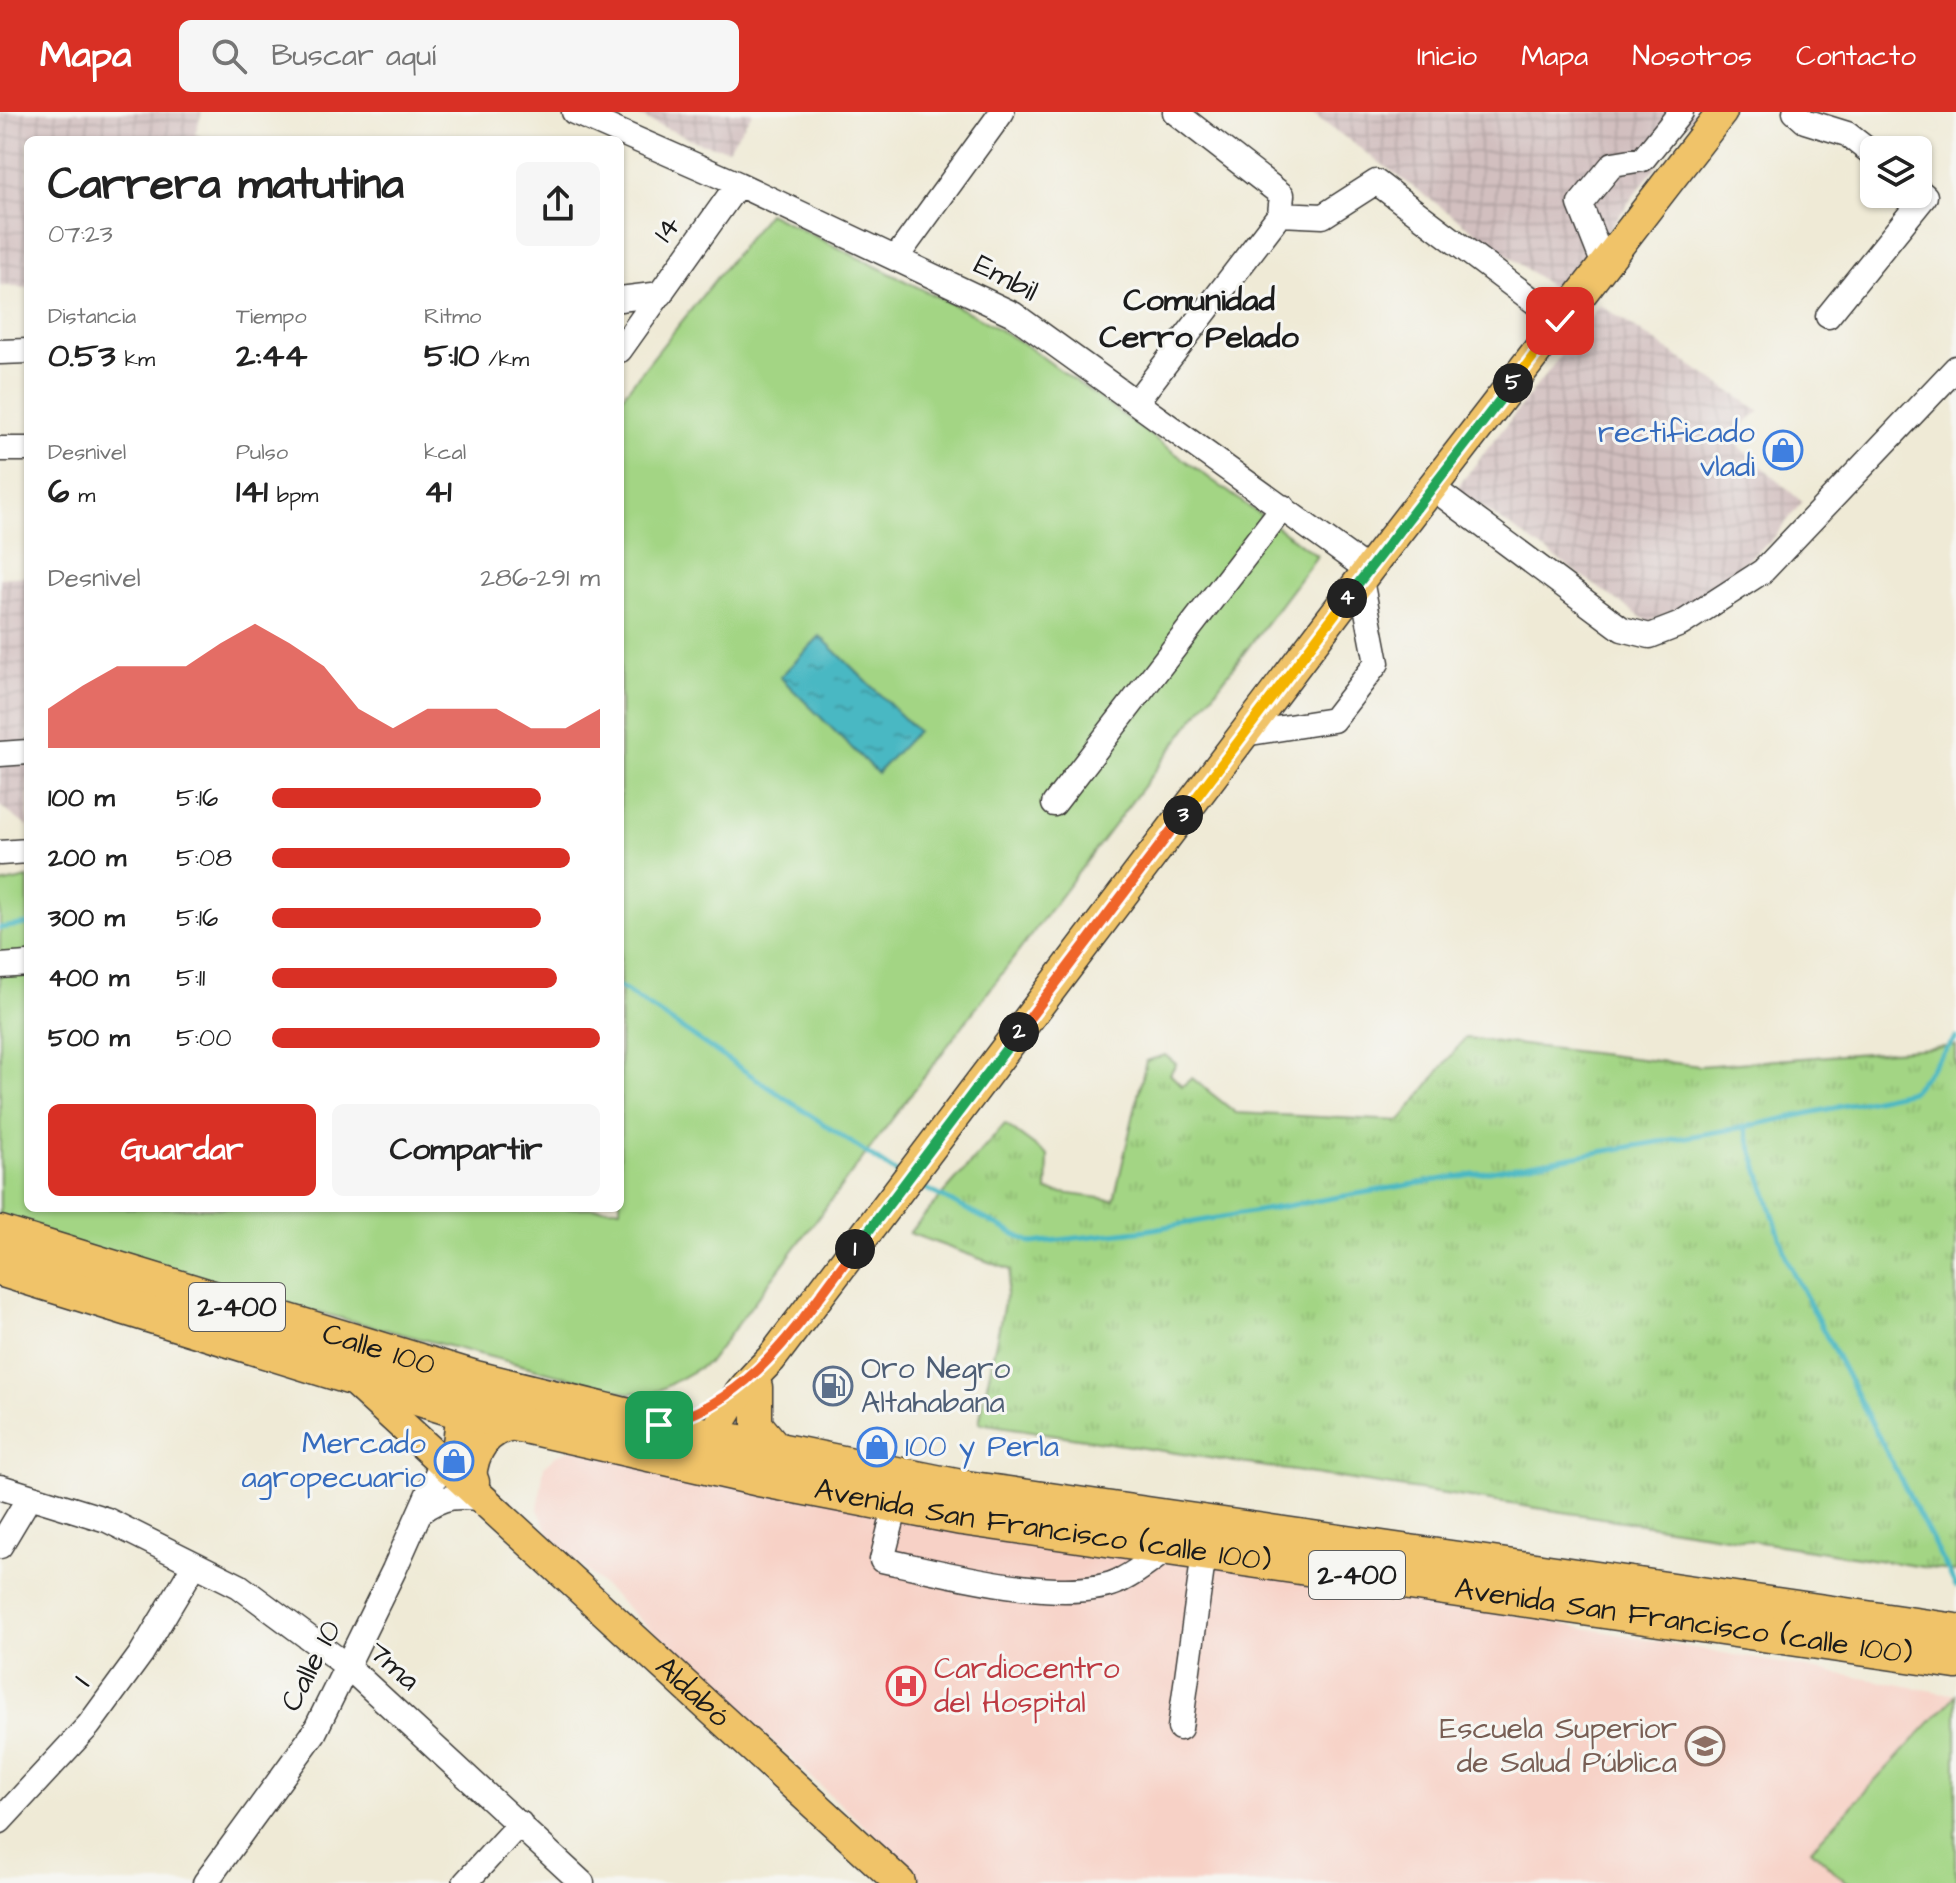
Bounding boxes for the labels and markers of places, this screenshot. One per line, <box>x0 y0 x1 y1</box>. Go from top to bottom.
pin <box>1526 287 1594 355</box>
pin: 5 <box>1493 363 1533 403</box>
place label: rectificado vladi <box>1598 412 1755 488</box>
shop icon: rectificado vladi <box>1762 429 1804 471</box>
pin: 4 <box>1327 578 1367 618</box>
pin: 3 <box>1163 795 1203 835</box>
pin: 2 <box>999 1012 1039 1052</box>
pin: 1 <box>835 1229 875 1269</box>
place label: Oro Negro Altahabana <box>861 1348 1011 1424</box>
fuel station icon: Oro Negro Altahabana <box>812 1365 854 1407</box>
pin <box>625 1391 693 1459</box>
place label: Mercado agropecuario <box>241 1423 426 1500</box>
shop icon: 100 y Perla <box>856 1426 898 1468</box>
place label: 100 y Perla <box>905 1426 1059 1469</box>
shop icon: Mercado agropecuario <box>433 1440 475 1482</box>
place label: Cardiocentro del Hospital <box>934 1648 1120 1724</box>
hospital icon: Cardiocentro del Hospital <box>885 1665 927 1707</box>
place label: Escuela Superior de Salud Pública <box>1440 1708 1677 1784</box>
school or university icon: Escuela Superior de Salud Pública <box>1684 1725 1726 1767</box>

